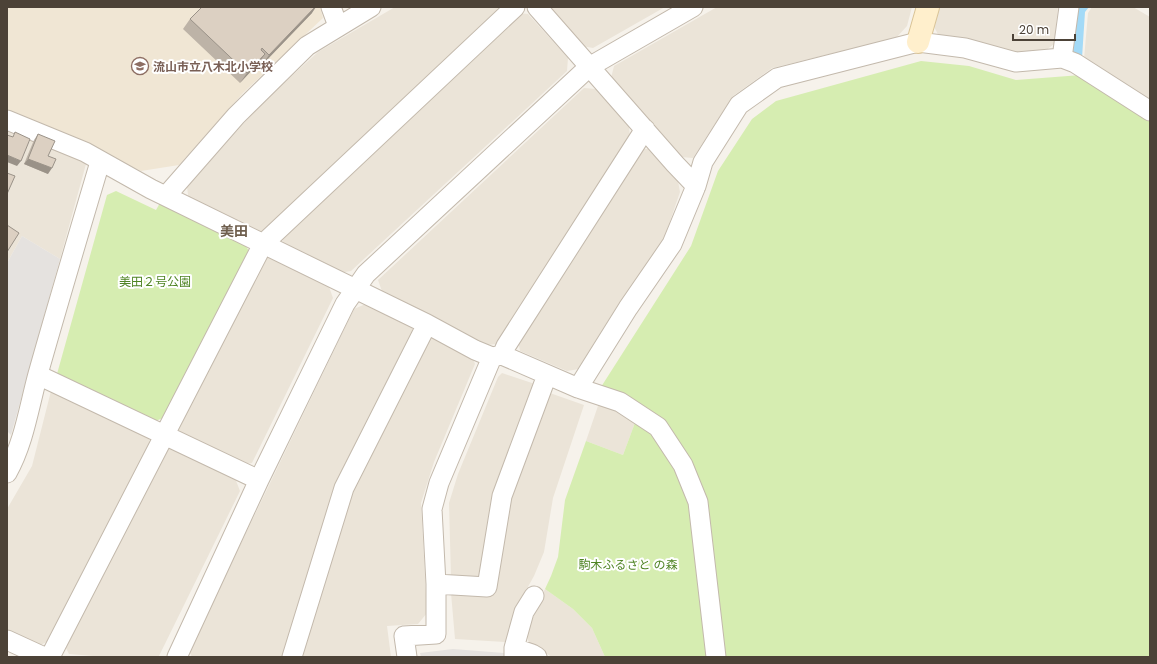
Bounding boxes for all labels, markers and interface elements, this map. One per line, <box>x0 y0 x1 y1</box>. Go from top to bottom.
scale bar <box>1013 16 1075 42</box>
text: 20 m <box>1019 21 1049 38</box>
school or university icon: 流山市立八木北小学校 <box>130 56 150 76</box>
place label: 流山市立八木北小学校 <box>153 58 273 75</box>
district label: 美田 <box>220 221 248 241</box>
park label: 美田２号公園 <box>119 273 191 290</box>
park label: 駒木ふるさと の森 <box>578 556 678 573</box>

